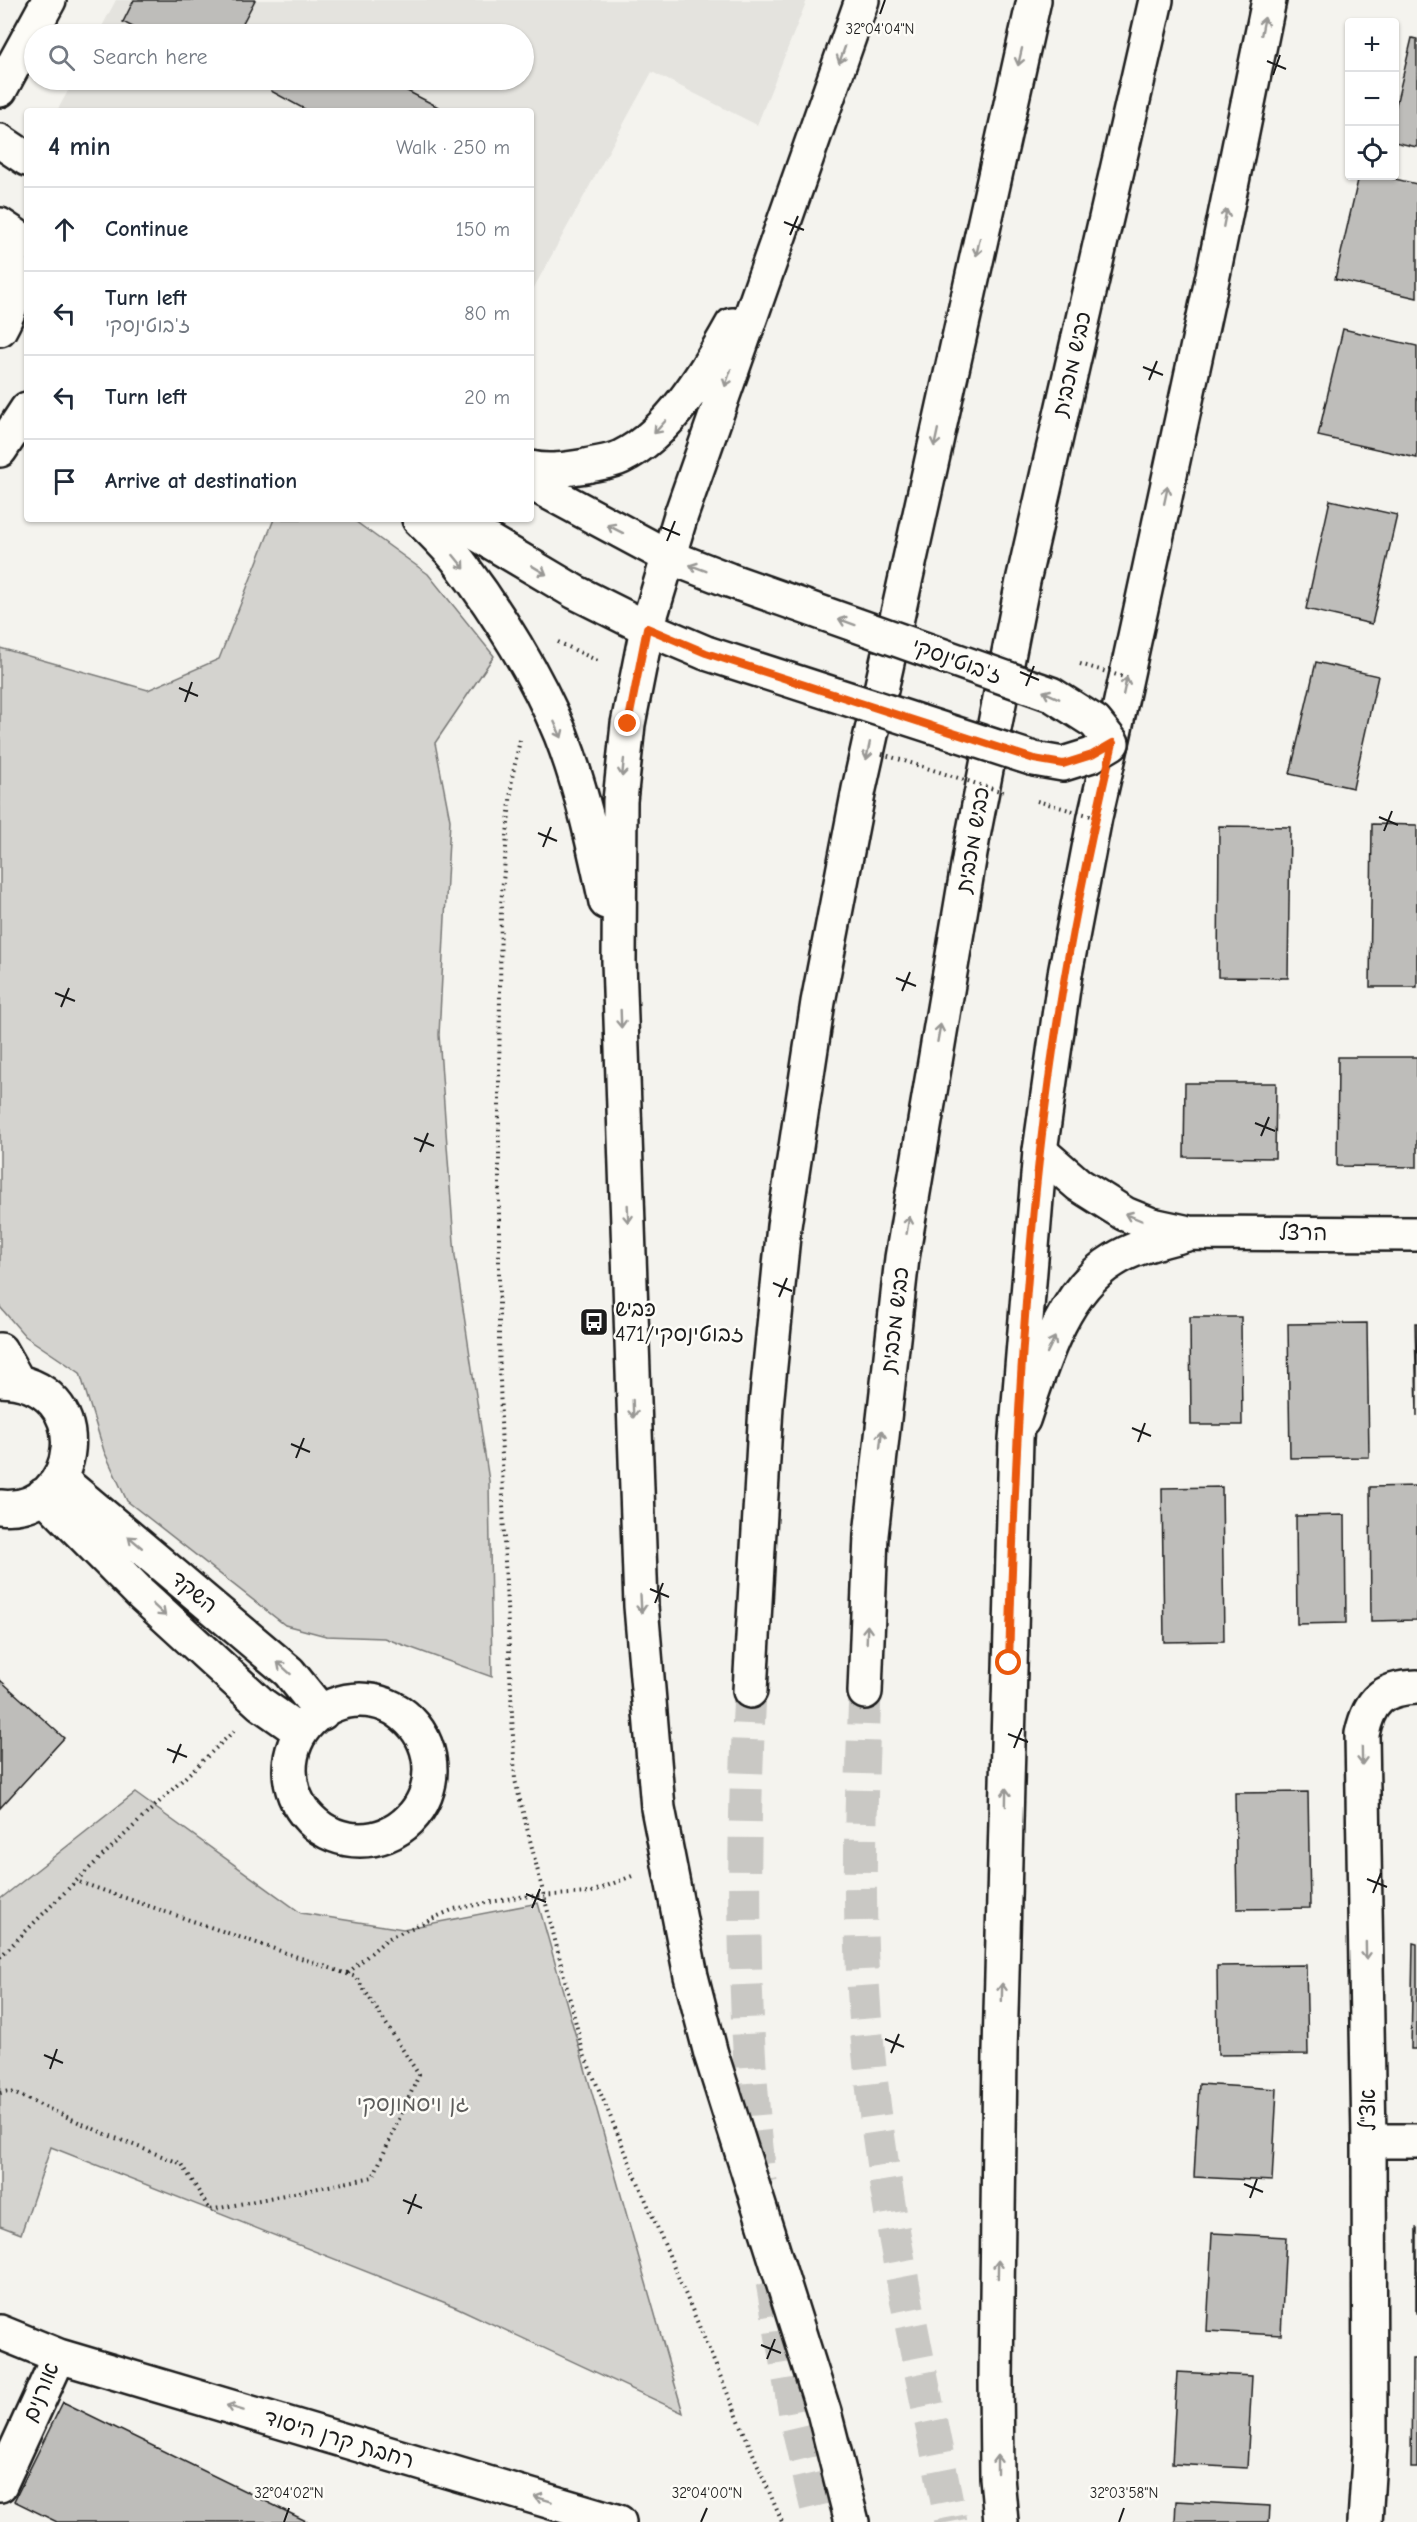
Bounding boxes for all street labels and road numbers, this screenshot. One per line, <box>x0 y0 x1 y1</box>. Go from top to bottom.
street label: כביש מכבית <box>1047 309 1097 420</box>
street label: ז'בוטינסקי <box>908 633 1006 689</box>
street label: כביש מכבית <box>951 785 995 896</box>
street label: הרצל <box>1279 1220 1327 1246</box>
street label: כביש מכבית <box>875 1265 914 1376</box>
street label: השקד <box>165 1565 223 1619</box>
street label: אצ"ל <box>1355 2089 1381 2131</box>
street label: אורנים <box>17 2358 65 2426</box>
street label: רחבת קרן היסוד <box>261 2404 417 2474</box>

